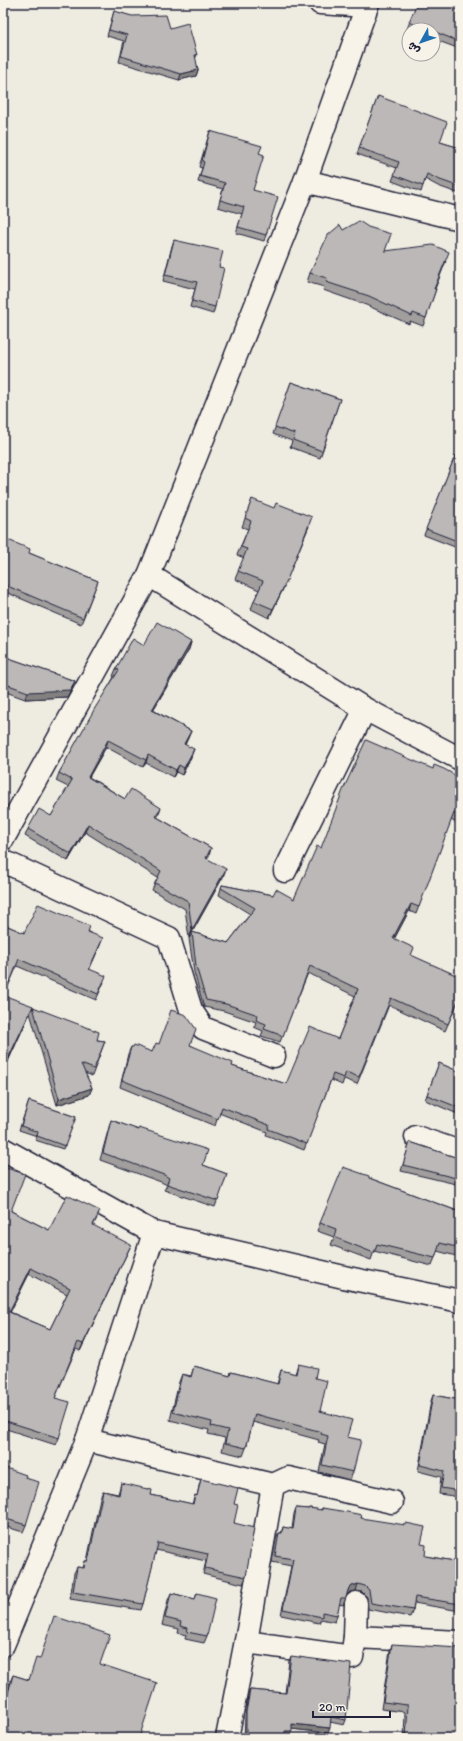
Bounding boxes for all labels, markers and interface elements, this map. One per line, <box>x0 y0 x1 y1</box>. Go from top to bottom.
north arrow <box>401 22 441 62</box>
text: ش <box>405 39 423 57</box>
scale bar <box>313 1693 390 1719</box>
text: 20 m <box>319 1700 346 1714</box>

